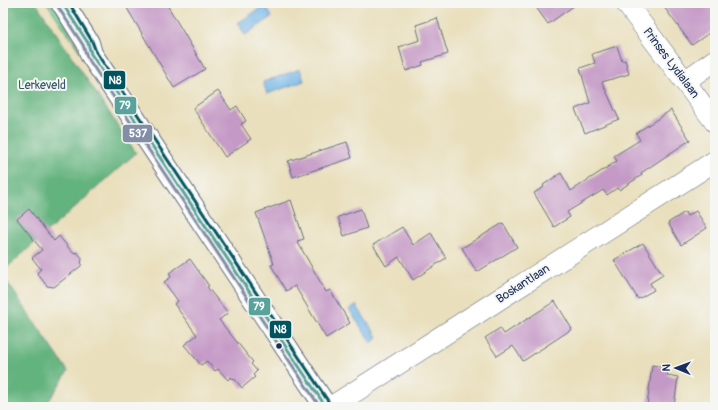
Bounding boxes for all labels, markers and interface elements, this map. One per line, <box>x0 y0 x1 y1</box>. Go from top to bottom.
street label: Prinses Lydialaan <box>640 25 703 101</box>
line badge: N8 <box>103 70 126 90</box>
text: N8 <box>109 74 122 87</box>
park label: Lerkeveld <box>18 78 66 93</box>
line badge: 79 <box>114 96 137 115</box>
text: 79 <box>119 99 131 112</box>
line badge: 537 <box>122 124 153 143</box>
text: 537 <box>129 127 147 140</box>
street label: Boskantlaan <box>493 261 553 307</box>
line badge: 79 <box>248 297 271 316</box>
text: 79 <box>253 300 265 313</box>
line badge: N8 <box>269 320 292 339</box>
text: N8 <box>274 323 287 336</box>
unlabelled marker <box>274 341 284 351</box>
north arrow <box>656 348 696 388</box>
text: N <box>660 363 673 372</box>

